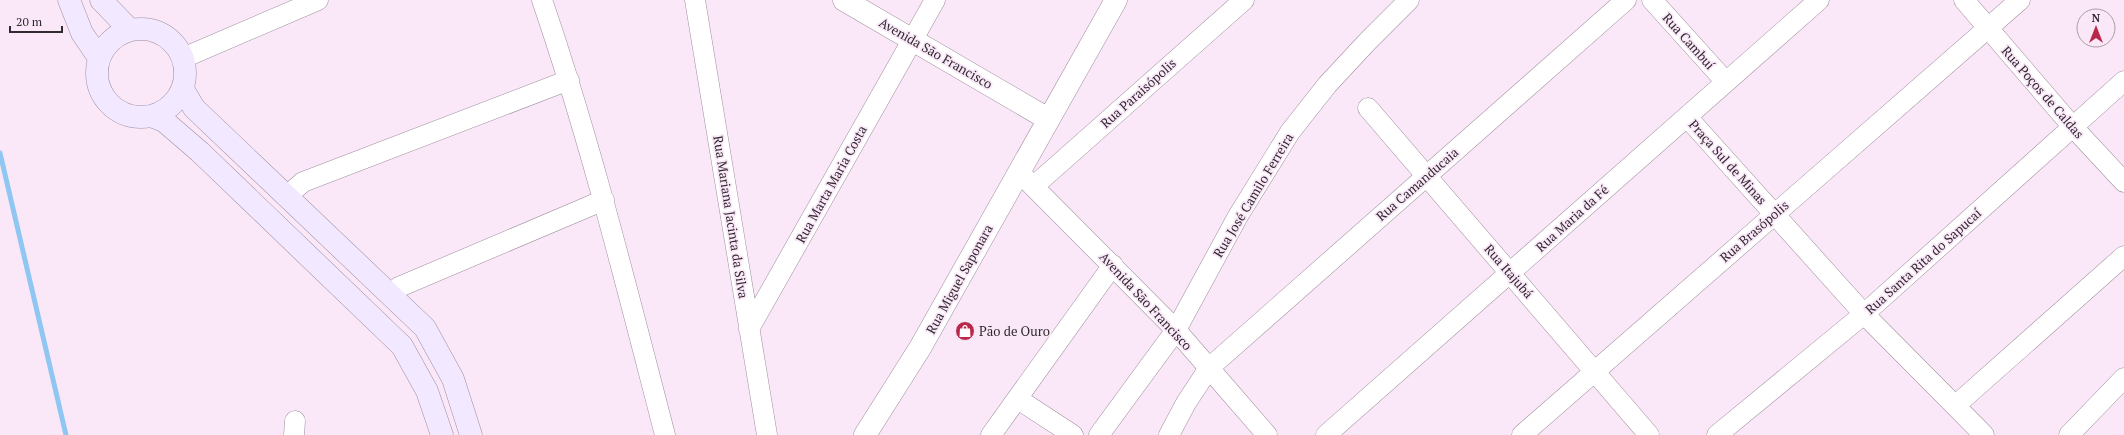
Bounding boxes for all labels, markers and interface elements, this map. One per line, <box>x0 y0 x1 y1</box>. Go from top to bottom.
scale bar <box>10 8 62 34</box>
north arrow <box>2076 8 2116 48</box>
street label: Rua Cambuí <box>1659 9 1719 73</box>
text: N <box>2092 11 2101 25</box>
street label: Avenida São Francisco <box>876 13 996 93</box>
text: 20 m <box>16 14 43 29</box>
street label: Rua Poços de Caldas <box>1998 42 2088 142</box>
street label: Rua Paraisópolis <box>1096 54 1180 132</box>
street label: Praça Sul de Minas <box>1685 116 1771 208</box>
street label: Rua Marta Maria Costa <box>791 122 871 246</box>
street label: Rua José Camilo Ferreira <box>1209 129 1298 261</box>
street label: Rua Mariana Jacinta da Silva <box>709 134 753 300</box>
street label: Rua Camanducaia <box>1372 143 1462 225</box>
street label: Rua Maria da Fé <box>1532 180 1612 256</box>
street label: Rua Brasópolis <box>1716 196 1792 266</box>
street label: Rua Santa Rita do Sapucaí <box>1861 204 1985 318</box>
street label: Rua Miguel Saponara <box>921 221 997 337</box>
street label: Rua Itajubá <box>1480 240 1538 302</box>
street label: Avenida São Francisco <box>1096 248 1196 354</box>
shop icon: Pão de Ouro <box>954 320 976 342</box>
place label: Pão de Ouro <box>979 322 1050 340</box>

